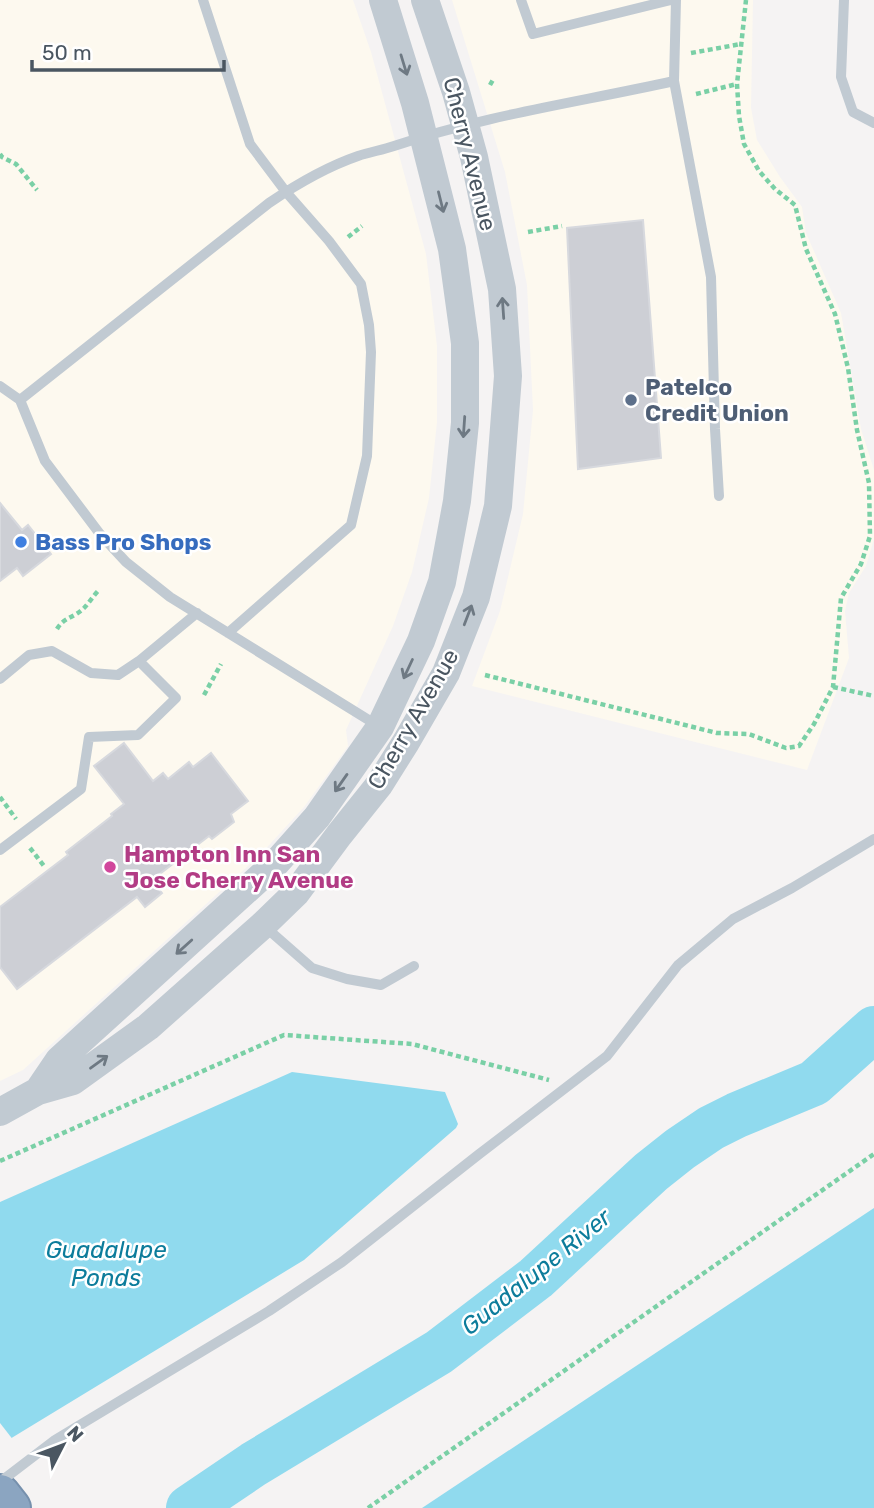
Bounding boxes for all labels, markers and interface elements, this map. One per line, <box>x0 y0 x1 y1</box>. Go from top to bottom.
scale bar <box>32 28 224 72</box>
text: 50 m <box>42 40 92 65</box>
one-way arrow <box>398 54 411 76</box>
street label: Cherry Avenue <box>437 74 503 234</box>
one-way arrow <box>435 190 448 213</box>
one-way arrow <box>496 297 509 320</box>
place label: Patelco Credit Union <box>645 373 789 427</box>
marker: Patelco Credit Union <box>623 392 639 408</box>
one-way arrow <box>457 415 470 438</box>
place label: Bass Pro Shops <box>35 528 212 556</box>
marker: Bass Pro Shops <box>13 534 29 550</box>
one-way arrow <box>463 605 476 626</box>
street label: Cherry Avenue <box>362 644 464 794</box>
one-way arrow <box>401 657 414 679</box>
one-way arrow <box>334 773 348 792</box>
place label: Hampton Inn San Jose Cherry Avenue <box>124 840 354 894</box>
marker: Hampton Inn San Jose Cherry Avenue <box>102 859 118 875</box>
one-way arrow <box>176 938 193 955</box>
one-way arrow <box>89 1055 108 1069</box>
water label: Guadalupe River <box>456 1203 617 1341</box>
water label: Guadalupe Ponds <box>45 1236 167 1292</box>
north arrow <box>28 1410 98 1480</box>
text: N <box>62 1421 88 1447</box>

